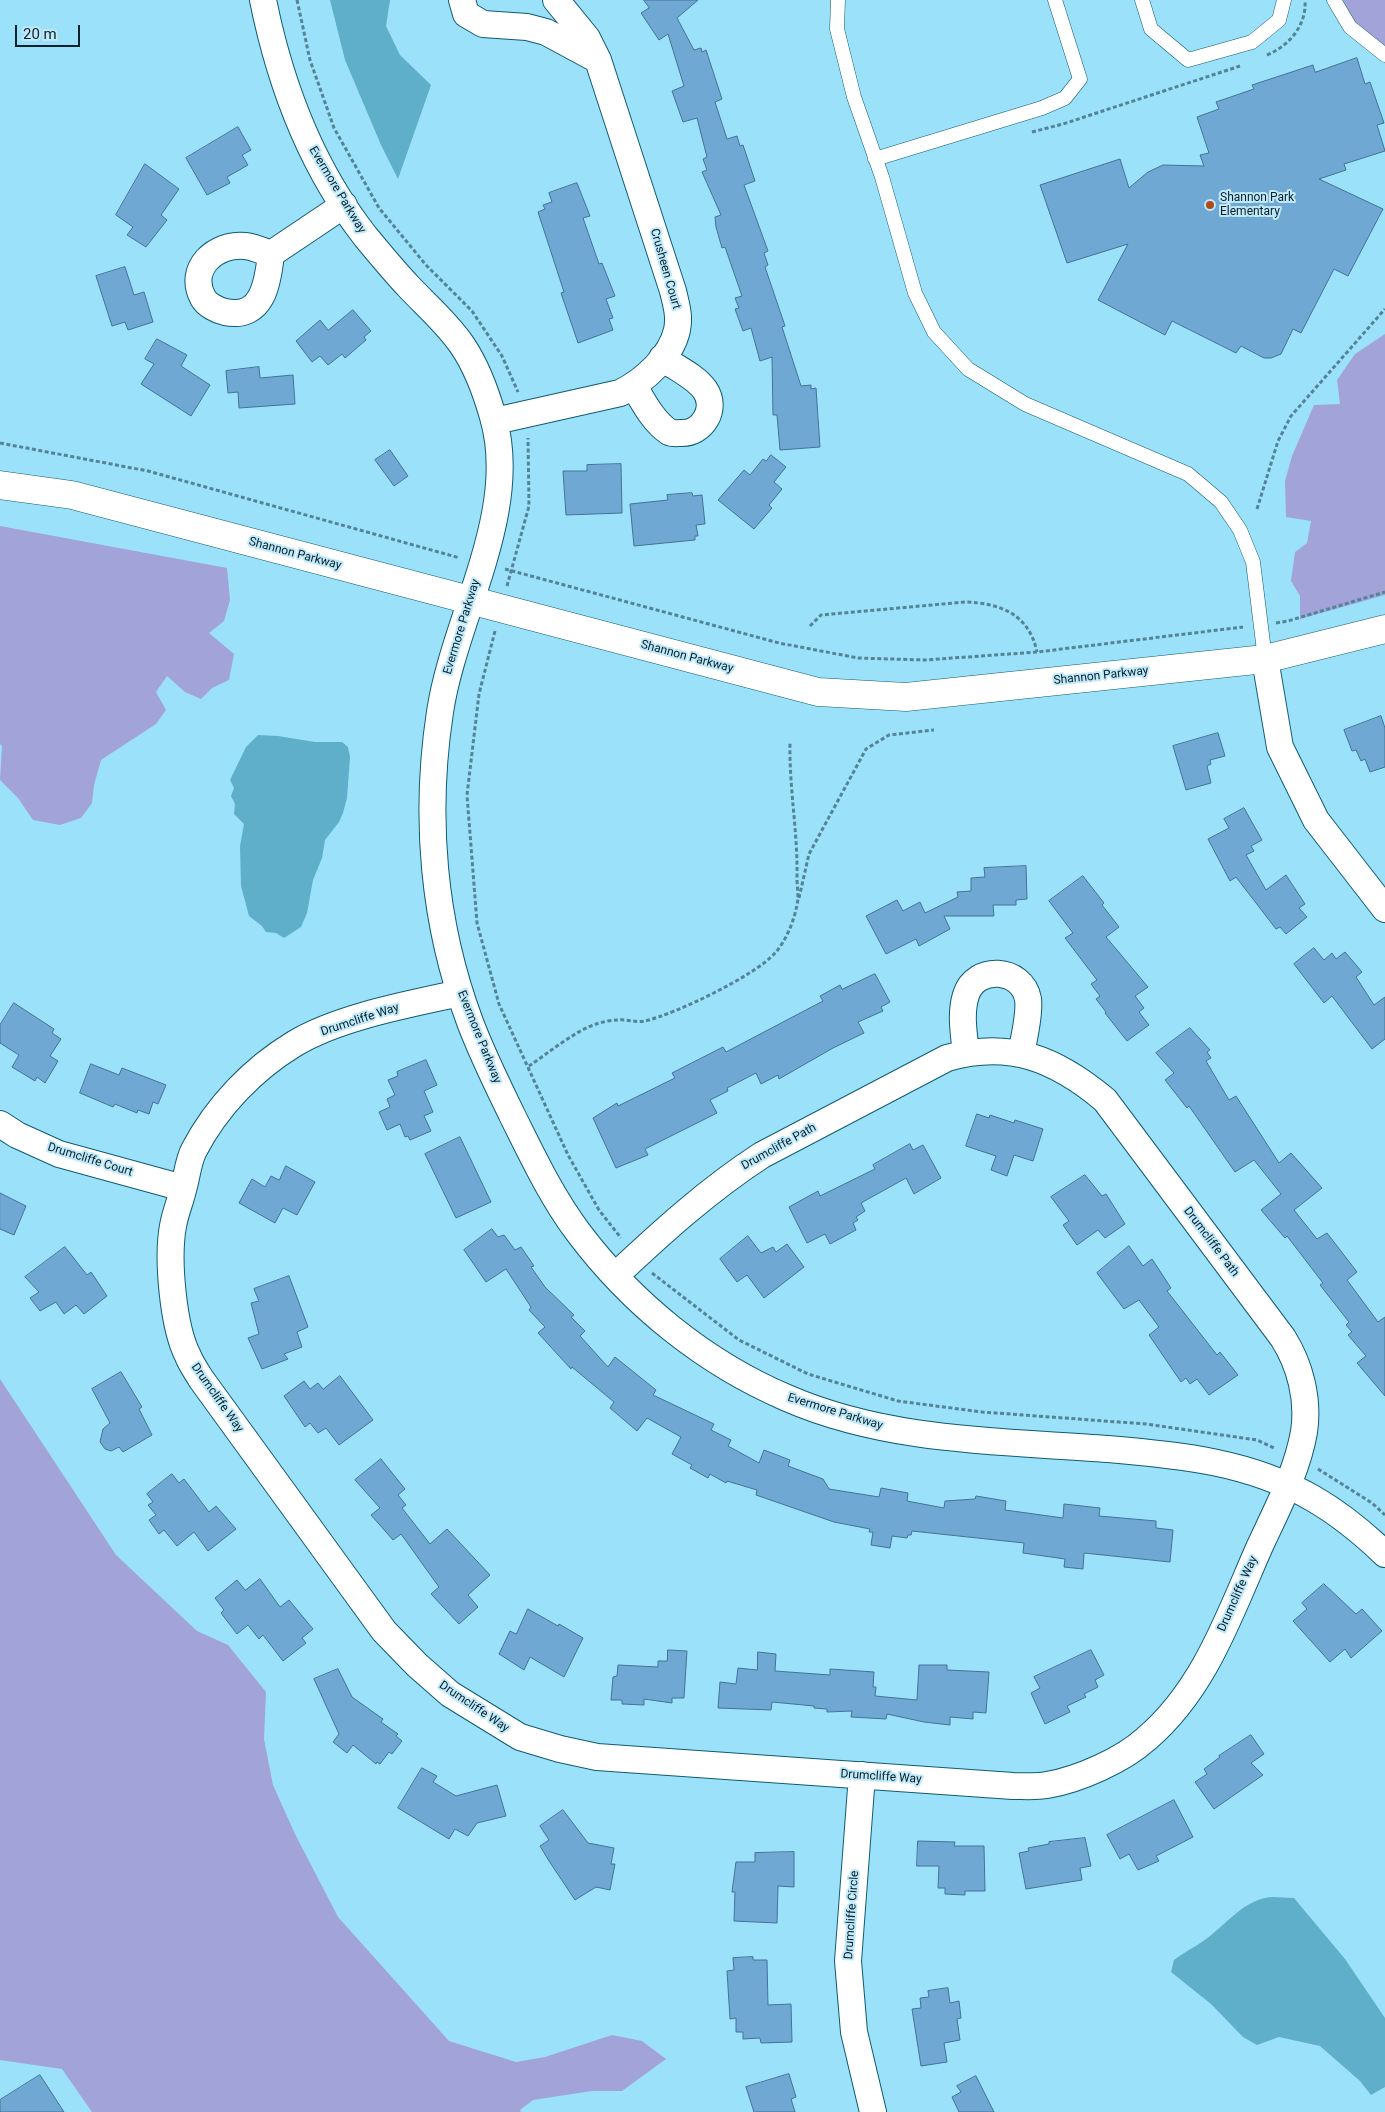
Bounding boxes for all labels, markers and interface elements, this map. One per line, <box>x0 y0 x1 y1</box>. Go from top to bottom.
scale bar <box>18 15 82 47</box>
text: 20 m <box>23 25 57 43</box>
street label: Evermore Parkway <box>305 144 369 236</box>
place label: Shannon Park Elementary <box>1220 191 1294 219</box>
marker: Shannon Park Elementary <box>1204 199 1216 211</box>
street label: Crusheen Court <box>647 227 683 311</box>
street label: Shannon Parkway <box>247 535 343 573</box>
street label: Evermore Parkway <box>441 578 483 676</box>
street label: Shannon Parkway <box>639 638 735 676</box>
street label: Shannon Parkway <box>1053 664 1149 688</box>
street label: Evermore Parkway <box>454 988 504 1086</box>
street label: Drumcliffe Way <box>319 1001 401 1039</box>
street label: Drumcliffe Path <box>739 1121 819 1173</box>
street label: Drumcliffe Court <box>46 1140 134 1180</box>
street label: Drumcliffe Path <box>1180 1204 1242 1280</box>
street label: Drumcliffe Way <box>188 1361 246 1435</box>
street label: Evermore Parkway <box>786 1391 884 1433</box>
street label: Drumcliffe Way <box>1215 1554 1261 1634</box>
street label: Drumcliffe Way <box>436 1678 512 1736</box>
street label: Drumcliffe Way <box>840 1767 922 1787</box>
street label: Drumcliffe Circle <box>842 1870 862 1960</box>

